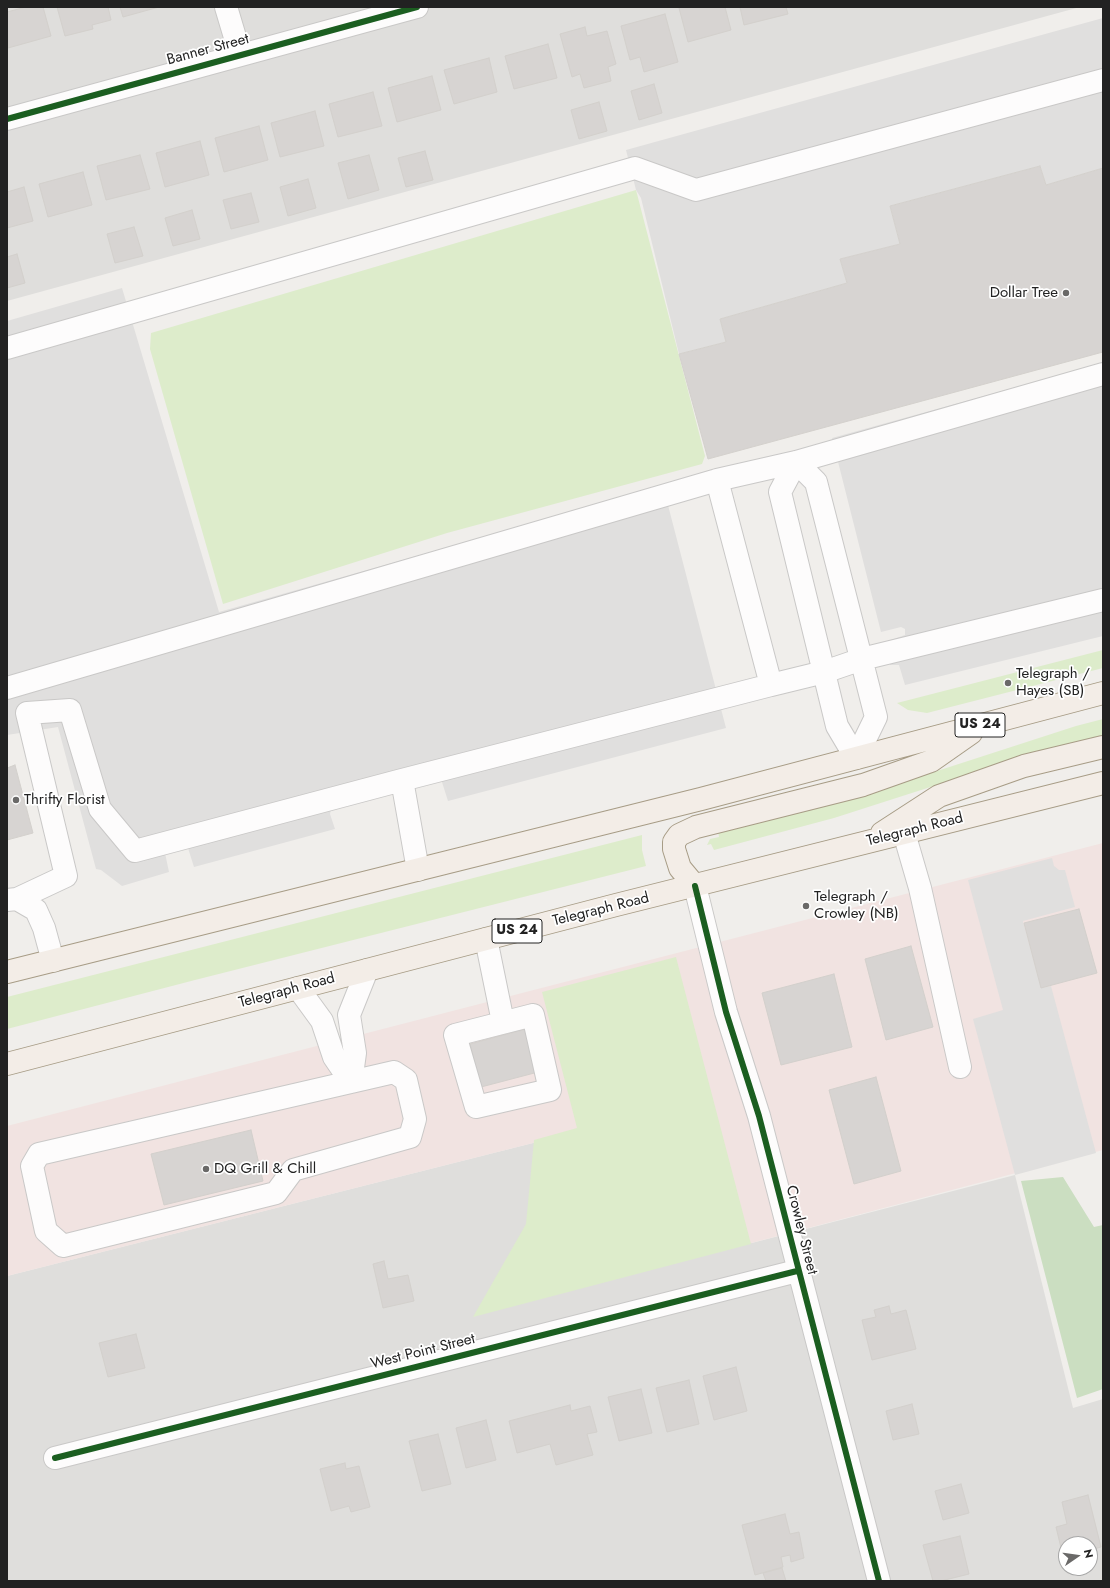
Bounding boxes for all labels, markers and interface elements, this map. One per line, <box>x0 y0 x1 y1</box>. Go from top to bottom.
street label: Banner Street <box>165 30 251 70</box>
place label: Dollar Tree <box>990 284 1058 302</box>
marker: Dollar Tree <box>1061 288 1071 298</box>
place label: Telegraph / Hayes (SB) <box>1016 665 1090 700</box>
marker: Telegraph / Hayes (SB) <box>1003 678 1013 688</box>
road number: US 24 <box>955 713 1005 737</box>
place label: Thrifty Florist <box>24 791 105 809</box>
marker: Thrifty Florist <box>11 795 21 805</box>
street label: Telegraph Road <box>865 809 965 851</box>
place label: Telegraph / Crowley (NB) <box>814 888 899 923</box>
street label: Telegraph Road <box>551 889 651 931</box>
marker: Telegraph / Crowley (NB) <box>801 901 811 911</box>
road number: US 24 <box>492 919 542 943</box>
street label: Telegraph Road <box>237 970 337 1012</box>
place label: DQ Grill & Chill <box>214 1160 316 1178</box>
marker: DQ Grill & Chill <box>201 1164 211 1174</box>
street label: Crowley Street <box>781 1184 821 1276</box>
street label: West Point Street <box>369 1330 477 1374</box>
north arrow <box>1058 1536 1098 1576</box>
text: N <box>1080 1547 1097 1560</box>

